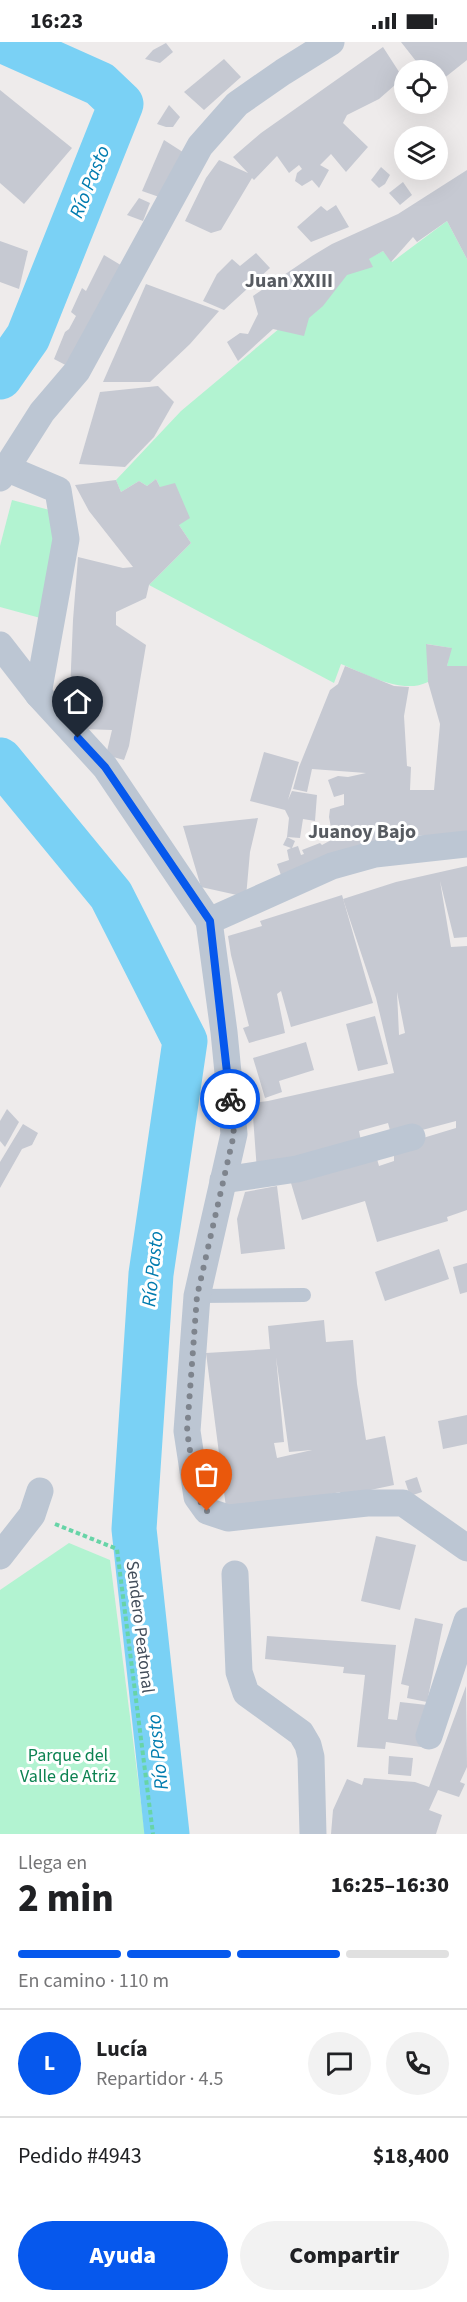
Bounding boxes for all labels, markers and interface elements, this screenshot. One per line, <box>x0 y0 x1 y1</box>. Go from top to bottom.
text: 16:23 <box>30 5 83 37</box>
map controls <box>394 60 448 180</box>
button: locate <box>394 60 448 114</box>
button: layers <box>394 126 448 180</box>
water label: Río Pasto <box>63 141 117 223</box>
district label: Juan XXIII <box>245 267 333 295</box>
pin <box>52 676 103 738</box>
icon: home <box>61 685 94 718</box>
district label: Juanoy Bajo <box>308 818 416 846</box>
courier <box>200 1069 260 1129</box>
icon: bike <box>214 1083 247 1116</box>
water label: Río Pasto <box>135 1230 171 1308</box>
pin <box>181 1449 232 1511</box>
icon: bag <box>190 1458 223 1491</box>
street label: Sendero Peatonal <box>119 1559 161 1695</box>
water label: Río Pasto <box>140 1713 176 1791</box>
park label: Parque del Valle de Atriz <box>20 1743 116 1789</box>
text: Llega en <box>18 1849 87 1877</box>
text: 16:25–16:30 <box>331 1869 449 1901</box>
text: 2 min <box>18 1871 114 1927</box>
text: En camino · 110 m <box>18 1967 169 1995</box>
button: chat <box>308 2032 371 2095</box>
button: phone <box>386 2032 449 2095</box>
text: Lucía <box>96 2033 148 2065</box>
text: L <box>44 2047 55 2079</box>
text: Repartidor · 4.5 <box>96 2065 223 2093</box>
text: Pedido #4943 <box>18 2140 142 2172</box>
text: $18,400 <box>373 2140 449 2172</box>
button: Ayuda <box>18 2221 228 2290</box>
button: Compartir <box>240 2221 449 2290</box>

